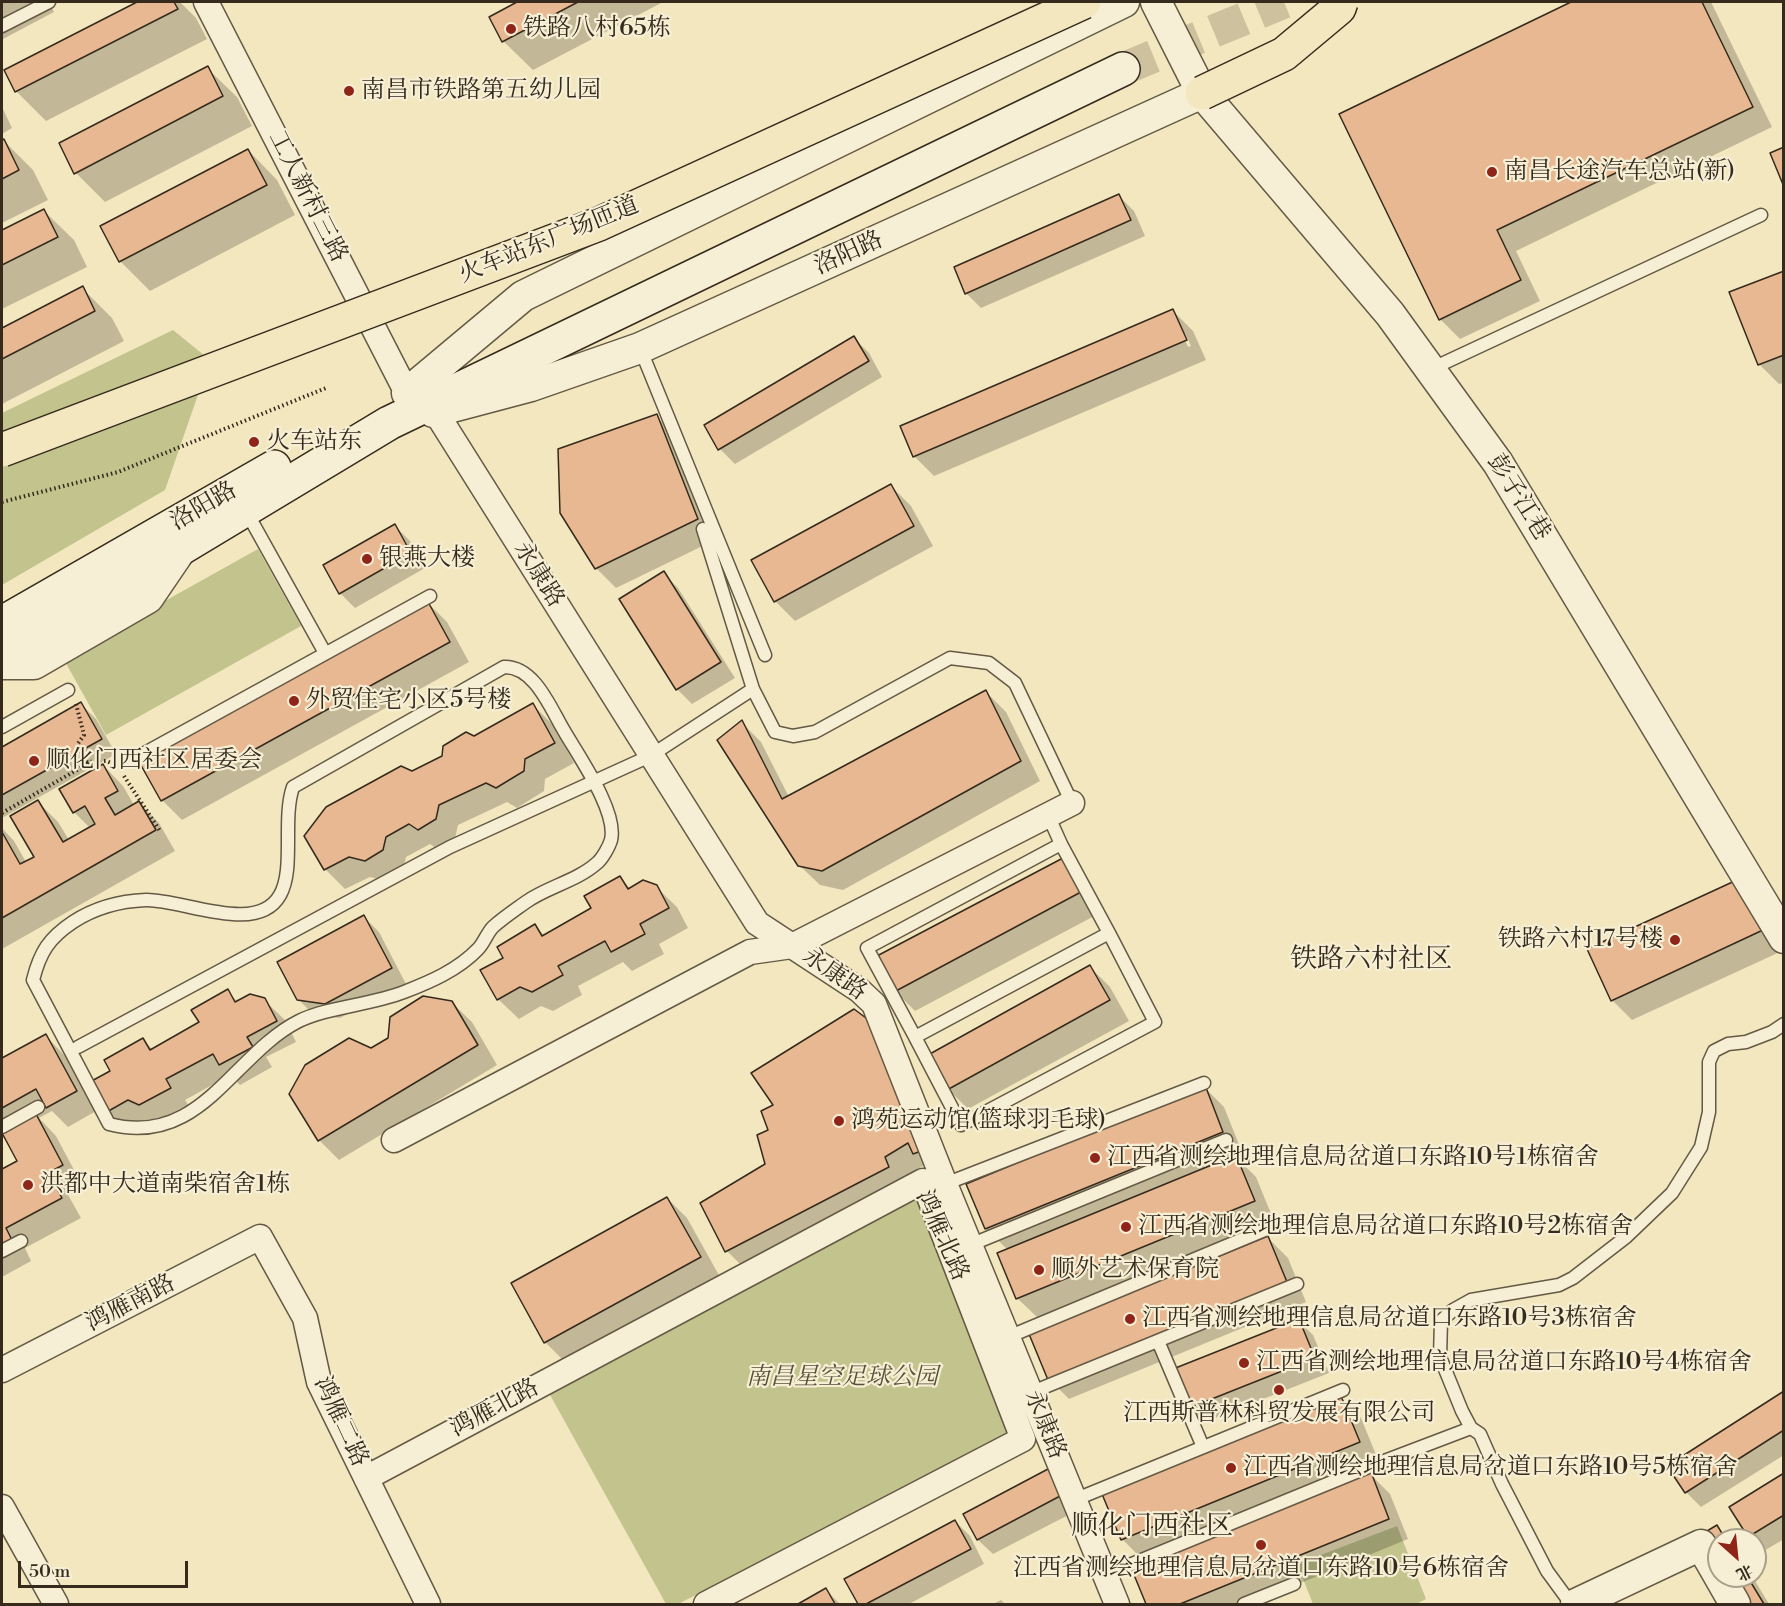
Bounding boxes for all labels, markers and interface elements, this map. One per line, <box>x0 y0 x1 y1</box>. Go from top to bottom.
place label: 铁路八村65栋 <box>523 15 671 43</box>
marker: 铁路八村65栋 <box>504 22 518 36</box>
place label: 南昌市铁路第五幼儿园 <box>361 77 601 105</box>
marker: 南昌市铁路第五幼儿园 <box>342 84 356 98</box>
street label: 工人新村三路 <box>261 126 353 268</box>
place label: 南昌长途汽车总站(新) <box>1504 158 1735 186</box>
marker: 南昌长途汽车总站(新) <box>1485 165 1499 179</box>
street label: 火车站东广场匝道 <box>455 192 643 290</box>
street label: 洛阳路 <box>810 226 888 282</box>
place label: 火车站东 <box>266 428 362 456</box>
marker: 火车站东 <box>247 435 261 449</box>
street label: 彭子江巷 <box>1480 450 1556 546</box>
street label: 洛阳路 <box>166 477 242 537</box>
street label: 永康路 <box>507 537 569 613</box>
place label: 银燕大楼 <box>379 545 475 573</box>
marker: 银燕大楼 <box>360 552 374 566</box>
place label: 外贸住宅小区5号楼 <box>306 687 511 715</box>
marker: 外贸住宅小区5号楼 <box>287 694 301 708</box>
place label: 顺化门西社区居委会 <box>46 747 262 775</box>
marker: 顺化门西社区居委会 <box>27 754 41 768</box>
place label: 铁路六村17号楼 <box>1498 926 1663 954</box>
marker: 铁路六村17号楼 <box>1668 933 1682 947</box>
street label: 永康路 <box>796 943 872 1007</box>
district label: 铁路六村社区 <box>1290 945 1452 977</box>
place label: 鸿苑运动馆(篮球羽毛球) <box>851 1107 1106 1135</box>
marker: 鸿苑运动馆(篮球羽毛球) <box>832 1114 846 1128</box>
place label: 江西省测绘地理信息局岔道口东路10号1栋宿舍 <box>1107 1144 1599 1172</box>
marker: 江西省测绘地理信息局岔道口东路10号1栋宿舍 <box>1088 1151 1102 1165</box>
place label: 洪都中大道南柴宿舍1栋 <box>40 1171 290 1199</box>
marker: 洪都中大道南柴宿舍1栋 <box>21 1178 35 1192</box>
street label: 鸿雁北路 <box>908 1186 974 1286</box>
place label: 江西省测绘地理信息局岔道口东路10号2栋宿舍 <box>1138 1213 1633 1241</box>
marker: 江西省测绘地理信息局岔道口东路10号2栋宿舍 <box>1119 1220 1133 1234</box>
place label: 顺外艺术保育院 <box>1051 1256 1219 1284</box>
marker: 顺外艺术保育院 <box>1032 1263 1046 1277</box>
street label: 鸿雁南路 <box>82 1269 180 1339</box>
place label: 江西省测绘地理信息局岔道口东路10号3栋宿舍 <box>1142 1305 1637 1333</box>
marker: 江西省测绘地理信息局岔道口东路10号3栋宿舍 <box>1123 1312 1137 1326</box>
place label: 江西省测绘地理信息局岔道口东路10号4栋宿舍 <box>1256 1349 1752 1377</box>
marker: 江西省测绘地理信息局岔道口东路10号4栋宿舍 <box>1237 1356 1251 1370</box>
park label: 南昌星空足球公园 <box>746 1364 938 1392</box>
street label: 鸿雁二路 <box>307 1372 373 1472</box>
street label: 鸿雁北路 <box>446 1374 544 1444</box>
marker: 江西斯普林科贸发展有限公司 <box>1272 1383 1286 1397</box>
street label: 永康路 <box>1017 1386 1071 1464</box>
place label: 江西斯普林科贸发展有限公司 <box>1123 1400 1435 1428</box>
place label: 江西省测绘地理信息局岔道口东路10号5栋宿舍 <box>1243 1454 1738 1482</box>
marker: 江西省测绘地理信息局岔道口东路10号5栋宿舍 <box>1224 1461 1238 1475</box>
district label: 顺化门西社区 <box>1071 1512 1233 1544</box>
north arrow <box>1707 1528 1767 1588</box>
marker: 江西省测绘地理信息局岔道口东路10号6栋宿舍 <box>1254 1538 1268 1552</box>
scale bar <box>21 1549 190 1587</box>
place label: 江西省测绘地理信息局岔道口东路10号6栋宿舍 <box>1013 1555 1509 1583</box>
text: 50 m <box>29 1560 70 1583</box>
text: 北 <box>1733 1560 1756 1585</box>

